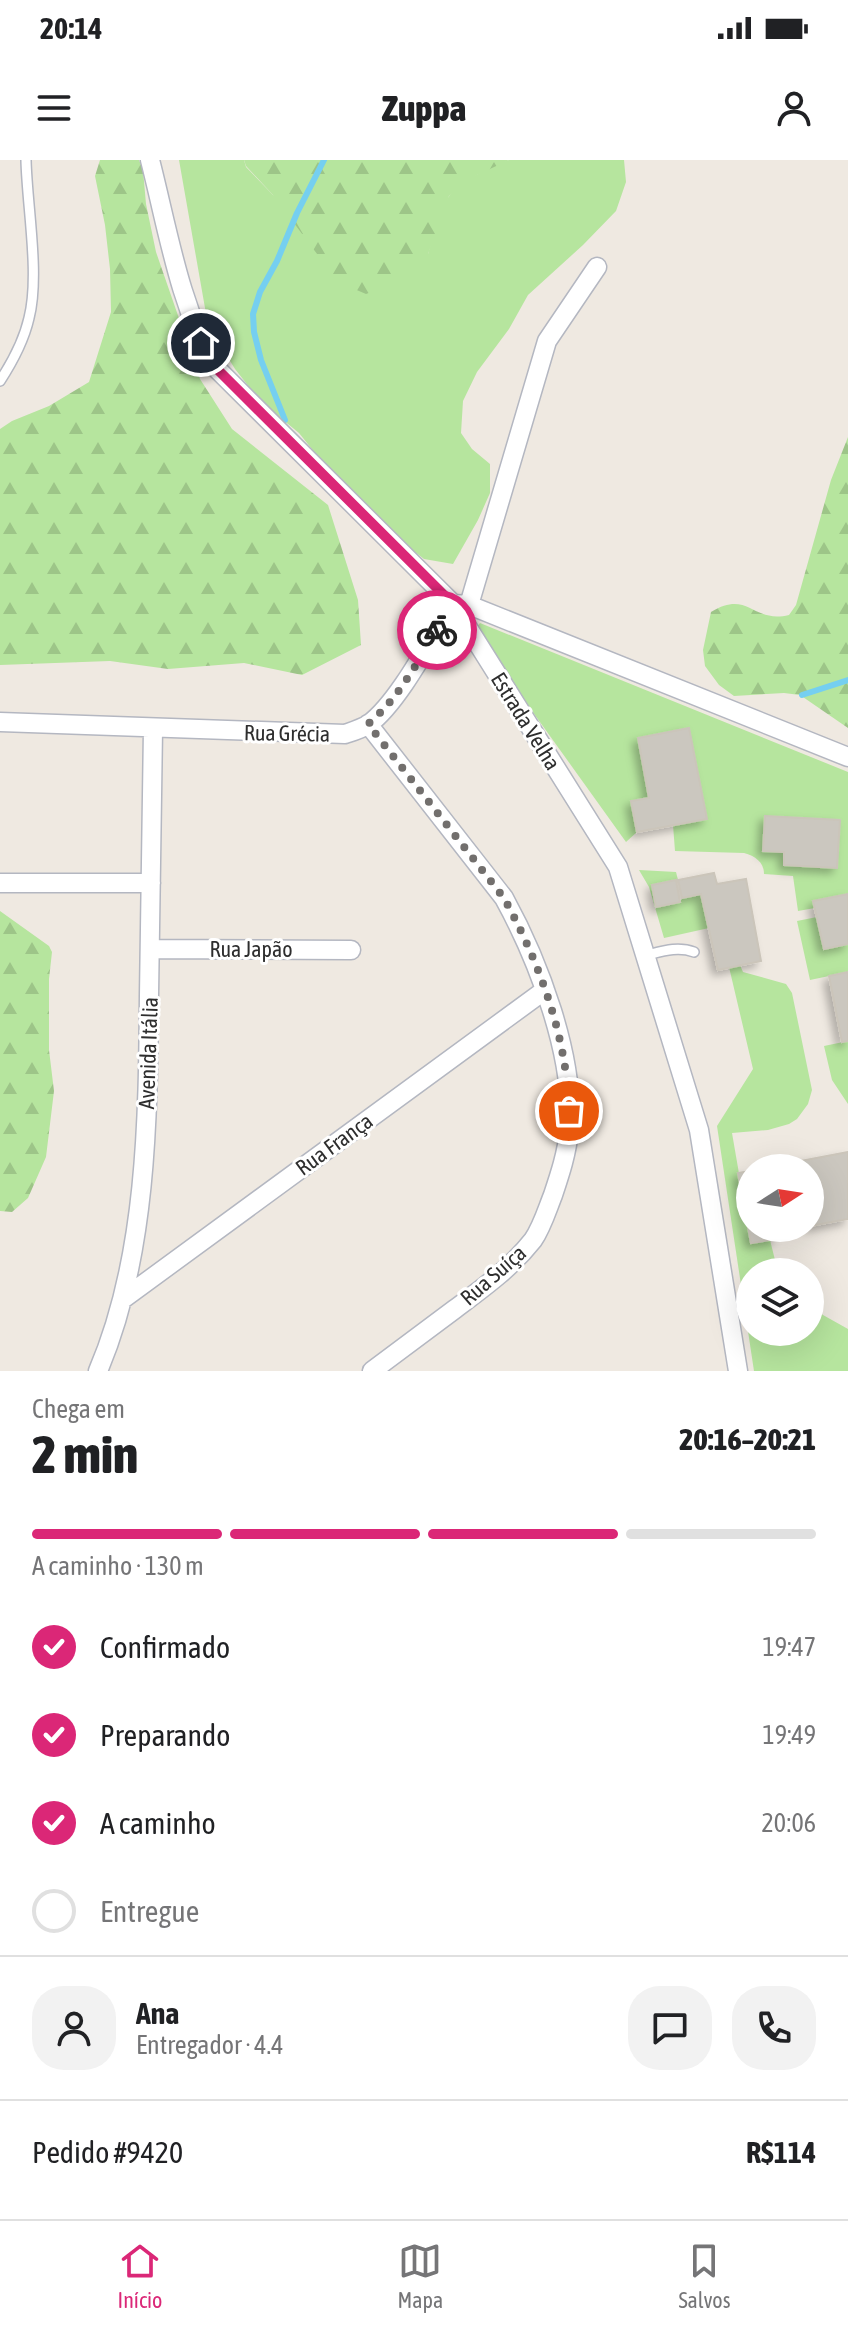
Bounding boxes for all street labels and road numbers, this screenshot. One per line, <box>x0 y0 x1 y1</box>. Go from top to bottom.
street label: Estrada Velha <box>486 667 566 775</box>
street label: Rua Grécia <box>244 719 330 747</box>
street label: Rua Japão <box>209 936 293 962</box>
street label: Avenida Itália <box>133 996 163 1110</box>
street label: Rua França <box>291 1107 377 1181</box>
street label: Rua Suíça <box>455 1240 531 1310</box>

